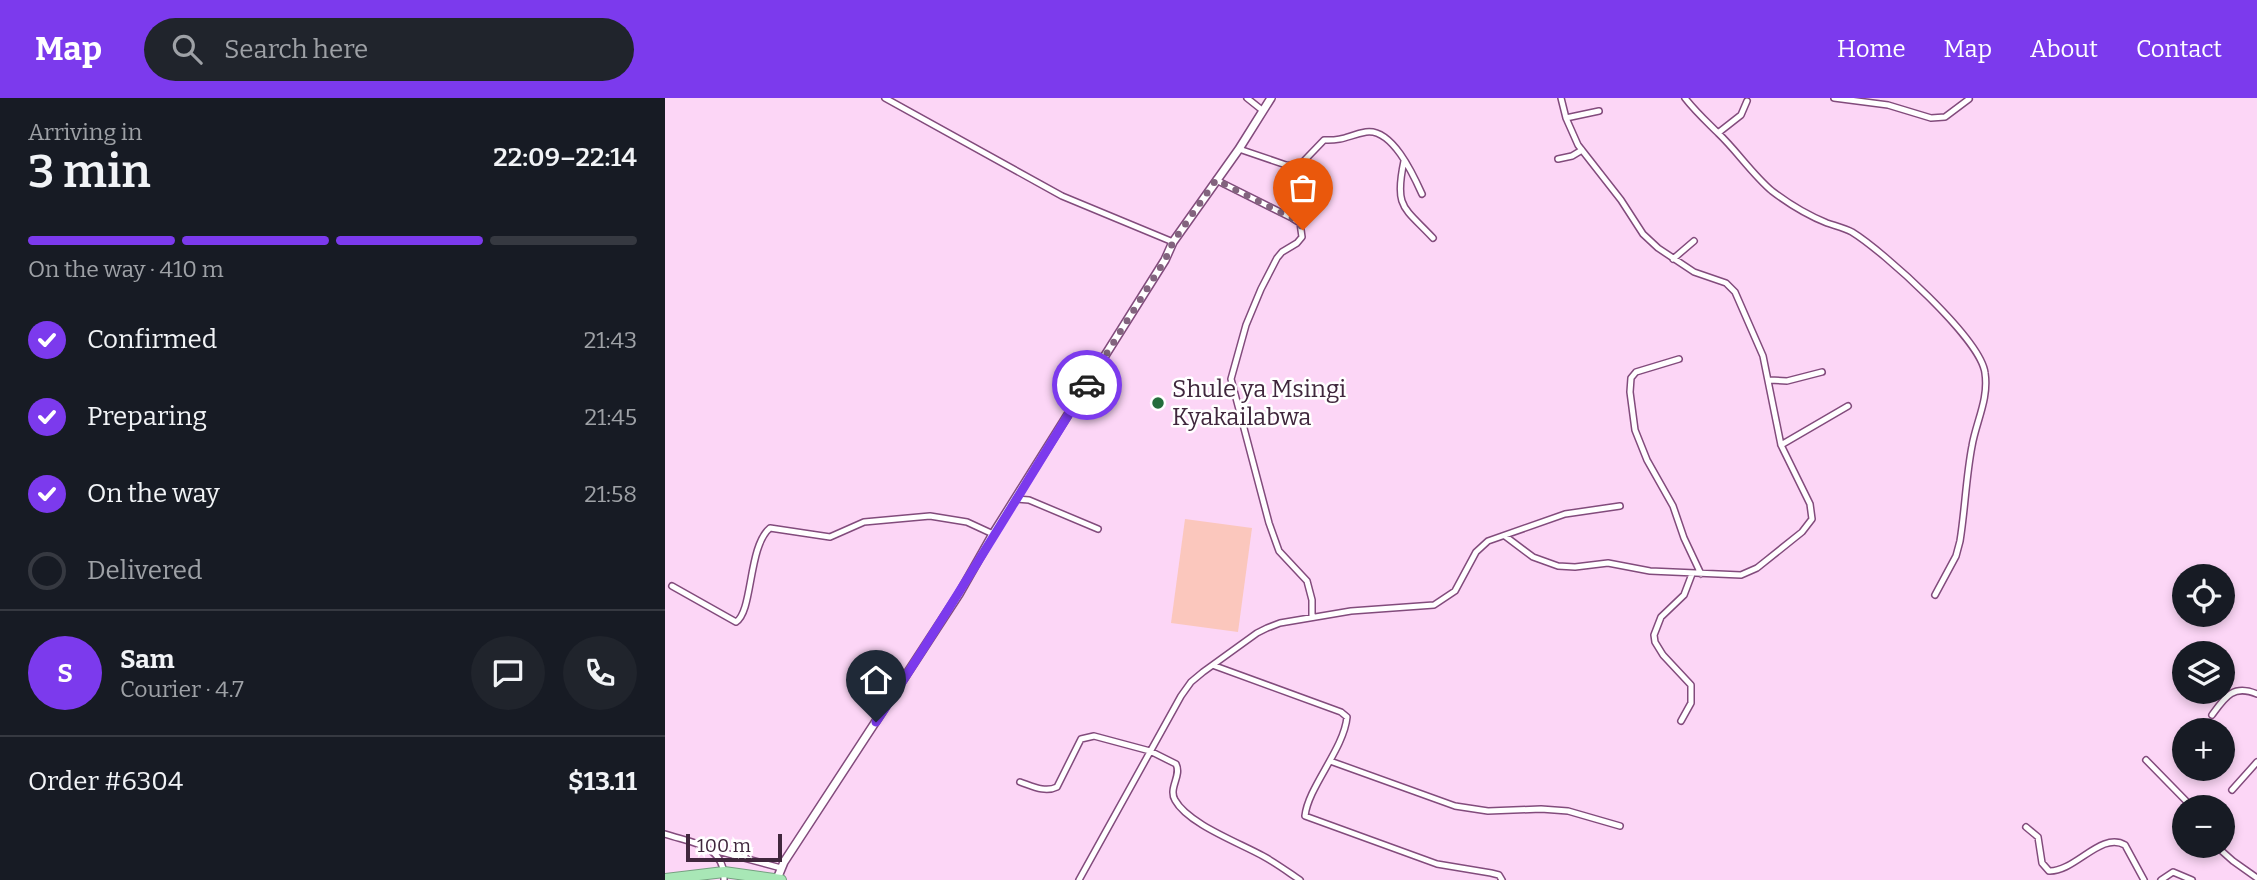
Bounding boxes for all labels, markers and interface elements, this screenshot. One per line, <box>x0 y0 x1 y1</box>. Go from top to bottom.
search box <box>144 18 634 81</box>
text: Map <box>35 29 102 69</box>
icon: search <box>168 30 206 68</box>
text: Search here <box>224 34 368 65</box>
text: Home <box>1837 35 1906 63</box>
text: Map <box>1944 35 1992 63</box>
text: About <box>2030 35 2098 63</box>
text: Contact <box>2136 35 2222 63</box>
text: Arriving in <box>28 118 142 146</box>
text: 22:09–22:14 <box>493 142 637 173</box>
text: 3 min <box>28 144 151 199</box>
pin <box>1273 158 1333 230</box>
icon: bag <box>1284 169 1322 207</box>
text: On the way · 410 m <box>28 255 224 283</box>
icon: check <box>28 321 66 359</box>
text: Confirmed <box>87 324 217 355</box>
text: 21:43 <box>584 326 637 354</box>
courier <box>1052 350 1122 420</box>
icon: car <box>1068 366 1106 404</box>
place label: Shule ya Msingi Kyakailabwa <box>1172 375 1346 431</box>
marker: Shule ya Msingi Kyakailabwa <box>1150 395 1166 411</box>
icon: check <box>28 398 66 436</box>
text: Preparing <box>87 401 207 432</box>
text: 21:45 <box>585 403 637 431</box>
icon: check <box>28 475 66 513</box>
text: On the way <box>87 478 220 509</box>
text: 21:58 <box>584 480 637 508</box>
text: Delivered <box>87 555 202 586</box>
map controls <box>2172 564 2235 858</box>
button: locate <box>2172 564 2235 627</box>
button: chat <box>471 636 545 710</box>
button: phone <box>563 636 637 710</box>
button: layers <box>2172 641 2235 704</box>
text: Sam <box>120 644 175 675</box>
pin <box>846 650 906 722</box>
text: S <box>57 658 73 689</box>
icon: home <box>857 661 895 699</box>
text: Courier · 4.7 <box>120 675 244 703</box>
button: + <box>2172 718 2235 781</box>
text: Order #6304 <box>28 766 183 797</box>
text: $13.11 <box>568 766 637 797</box>
button: − <box>2172 795 2235 858</box>
scale bar <box>686 831 782 863</box>
text: 100 m <box>697 834 751 857</box>

